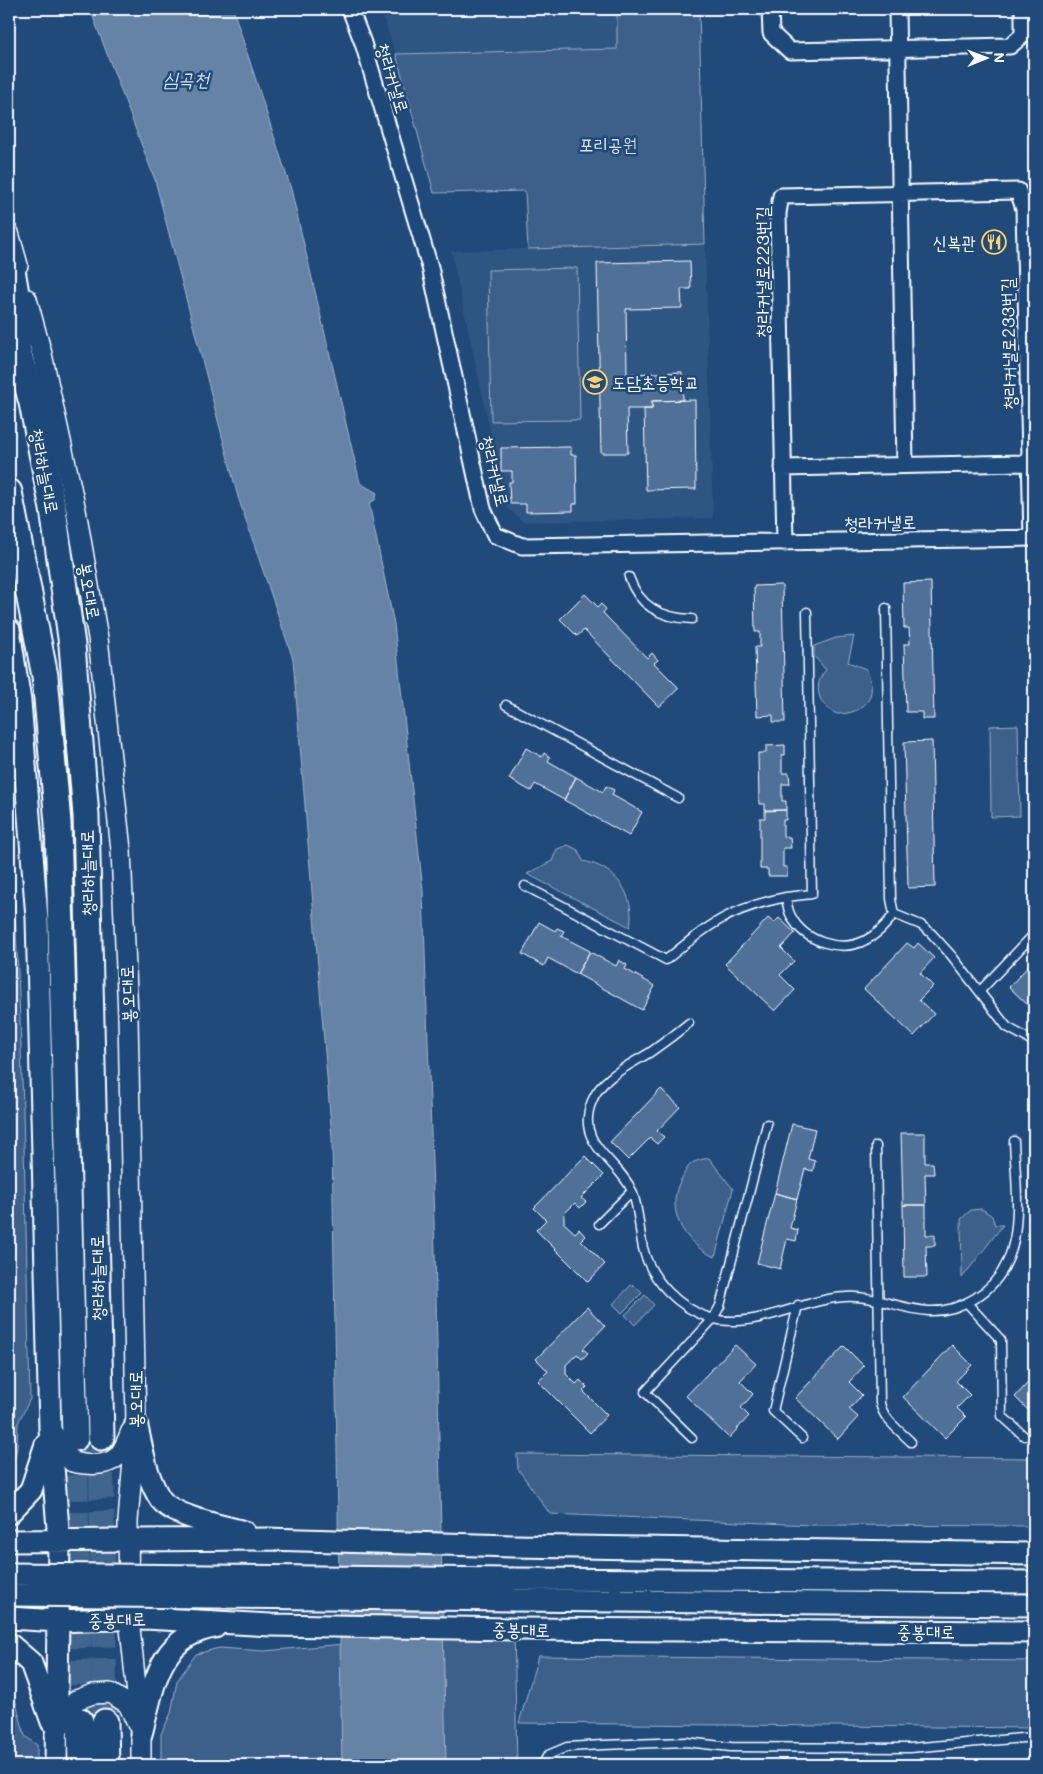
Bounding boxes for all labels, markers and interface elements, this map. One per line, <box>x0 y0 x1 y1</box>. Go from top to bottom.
north arrow <box>960 32 1010 82</box>
street label: 청라커낼로 <box>371 40 415 116</box>
text: N <box>990 52 1009 63</box>
water label: 심곡천 <box>163 66 211 91</box>
park label: 포리공원 <box>579 132 637 156</box>
street label: 청라커낼로223번길 <box>750 205 774 338</box>
restaurant icon: 신복관 <box>981 229 1007 255</box>
place label: 신복관 <box>933 230 976 254</box>
street label: 청라커낼로233번길 <box>995 277 1021 410</box>
school or university icon: 도담초등학교 <box>582 369 608 395</box>
place label: 도담초등학교 <box>612 370 699 394</box>
street label: 청라하늘대로 <box>25 426 65 516</box>
street label: 청라커낼로 <box>475 433 515 509</box>
street label: 청라커낼로 <box>844 509 916 535</box>
street label: 봉오대로 <box>73 560 107 622</box>
street label: 청라하늘대로 <box>74 829 100 917</box>
street label: 봉오대로 <box>114 965 140 1023</box>
street label: 청라하늘대로 <box>84 1234 110 1322</box>
street label: 봉오대로 <box>123 1370 147 1428</box>
street label: 중봉대로 <box>88 1606 146 1632</box>
street label: 중봉대로 <box>492 1616 550 1642</box>
street label: 중봉대로 <box>897 1619 955 1643</box>

